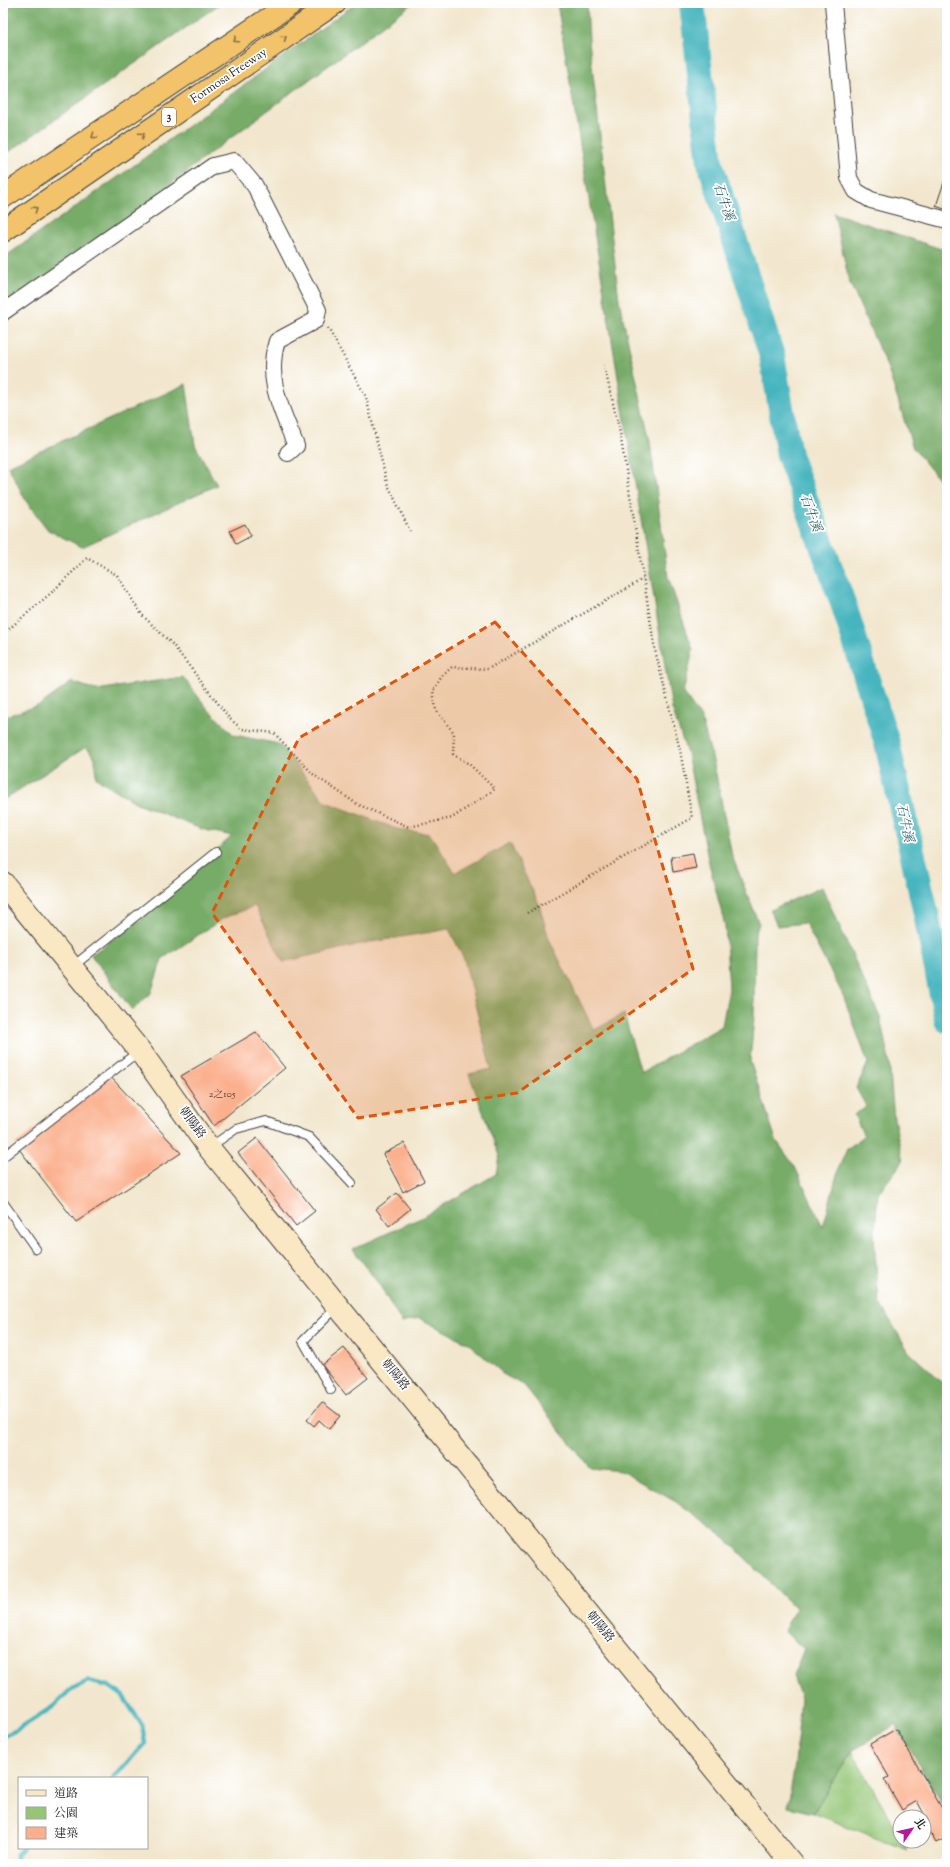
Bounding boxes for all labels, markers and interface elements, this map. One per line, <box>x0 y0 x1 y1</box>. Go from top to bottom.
one-way arrow <box>234 35 241 42</box>
one-way arrow <box>280 35 287 43</box>
street label: Formosa Freeway <box>187 44 271 108</box>
road number: 3 <box>162 108 176 126</box>
one-way arrow <box>91 131 98 138</box>
one-way arrow <box>138 133 145 140</box>
water label: 石牛溪 <box>708 181 738 225</box>
one-way arrow <box>31 206 38 214</box>
water label: 石牛溪 <box>795 492 826 536</box>
water label: 石牛溪 <box>891 802 917 846</box>
house number: 2之105 <box>209 1087 236 1102</box>
street label: 朝陽路 <box>174 1103 210 1143</box>
street label: 朝陽路 <box>377 1355 413 1395</box>
street label: 朝陽路 <box>582 1607 618 1647</box>
legend <box>18 1777 148 1849</box>
text: 道路 <box>54 1785 78 1803</box>
text: 公園 <box>54 1805 78 1823</box>
north arrow <box>892 1809 932 1849</box>
text: 北 <box>910 1815 929 1833</box>
text: 建築 <box>54 1825 78 1843</box>

